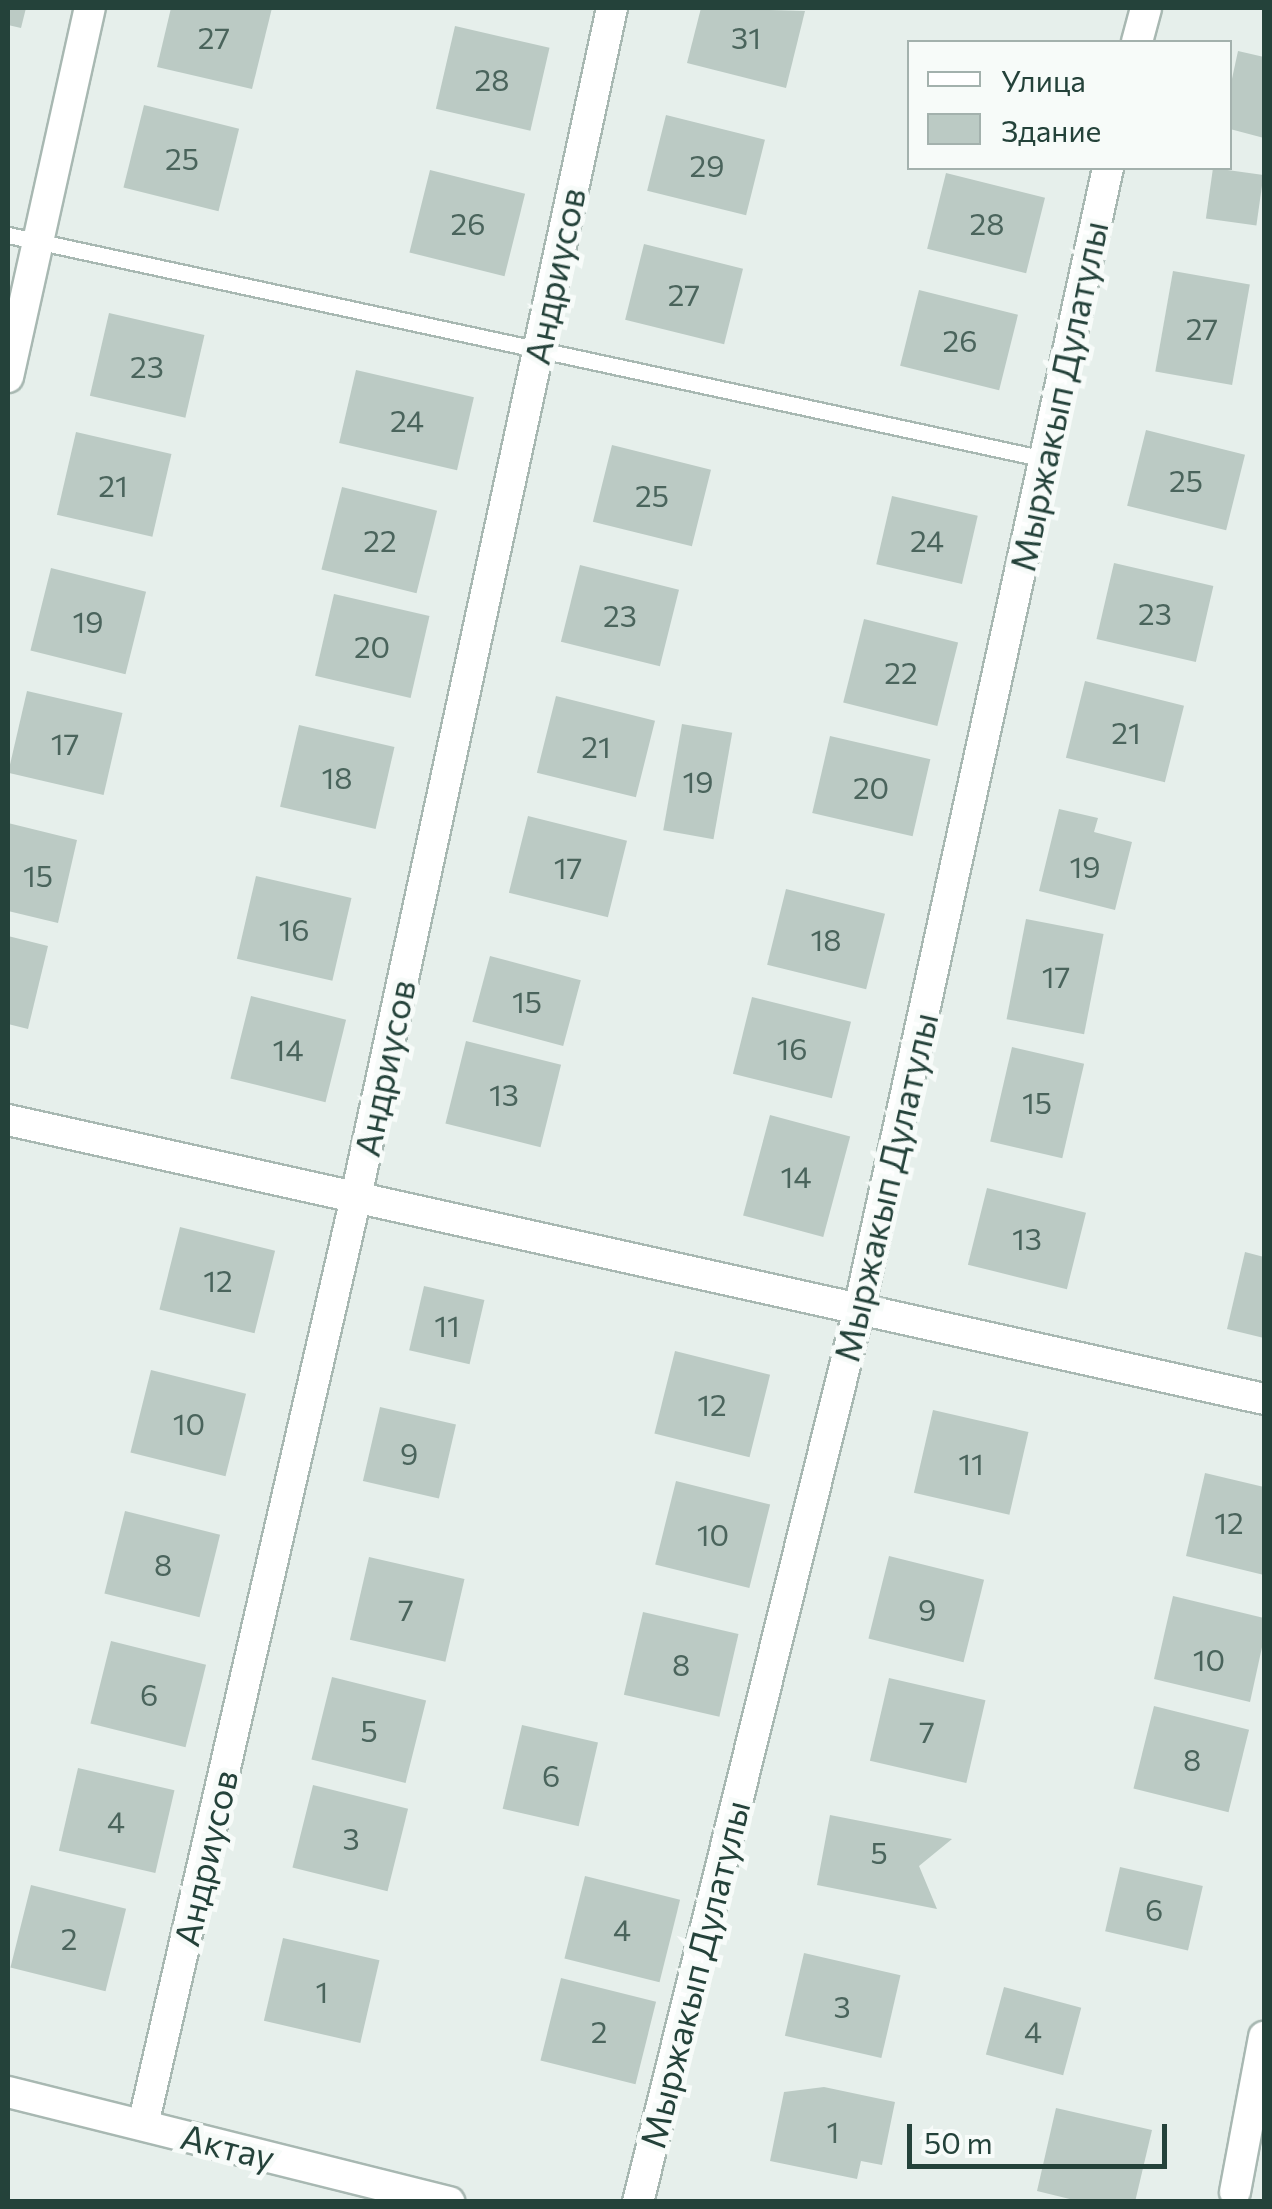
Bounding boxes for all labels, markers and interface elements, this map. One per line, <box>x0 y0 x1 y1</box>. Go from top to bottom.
house number: 27 <box>198 19 230 55</box>
house number: 31 <box>731 19 761 55</box>
legend <box>907 40 1232 170</box>
house number: 28 <box>475 61 509 97</box>
text: Улица <box>1001 61 1086 98</box>
text: Здание <box>1001 111 1101 148</box>
house number: 25 <box>165 140 199 176</box>
house number: 29 <box>690 147 724 183</box>
street label: Андриусов <box>515 184 593 368</box>
house number: 26 <box>451 205 485 241</box>
house number: 28 <box>970 205 1004 241</box>
street label: Мыржакып Дулатулы <box>1000 217 1116 575</box>
house number: 27 <box>668 276 700 312</box>
house number: 27 <box>1186 310 1218 346</box>
house number: 26 <box>943 322 977 358</box>
house number: 23 <box>130 348 164 384</box>
house number: 24 <box>390 402 424 438</box>
house number: 25 <box>1169 462 1203 498</box>
house number: 21 <box>98 467 128 503</box>
house number: 25 <box>635 477 669 513</box>
house number: 22 <box>363 522 397 558</box>
house number: 24 <box>910 522 944 558</box>
house number: 23 <box>1138 595 1172 631</box>
house number: 23 <box>603 597 637 633</box>
house number: 19 <box>72 603 104 639</box>
house number: 20 <box>354 628 390 664</box>
house number: 22 <box>884 654 918 690</box>
house number: 21 <box>1111 714 1141 750</box>
house number: 17 <box>51 725 79 761</box>
house number: 21 <box>581 728 611 764</box>
house number: 18 <box>321 759 353 795</box>
house number: 19 <box>682 763 714 799</box>
house number: 20 <box>853 769 889 805</box>
house number: 19 <box>1069 848 1101 884</box>
house number: 17 <box>554 849 582 885</box>
house number: 15 <box>23 857 53 893</box>
house number: 16 <box>278 911 310 947</box>
house number: 18 <box>810 921 842 957</box>
house number: 17 <box>1042 958 1070 994</box>
street label: Андриусов <box>345 976 423 1160</box>
house number: 15 <box>512 983 542 1019</box>
street label: Мыржакып Дулатулы <box>824 1008 946 1366</box>
house number: 16 <box>776 1030 808 1066</box>
house number: 14 <box>273 1031 303 1067</box>
house number: 13 <box>489 1076 519 1112</box>
house number: 15 <box>1022 1084 1052 1120</box>
house number: 14 <box>781 1158 811 1194</box>
house number: 13 <box>1012 1220 1042 1256</box>
house number: 12 <box>203 1262 233 1298</box>
house number: 11 <box>434 1307 460 1343</box>
house number: 12 <box>697 1386 727 1422</box>
house number: 10 <box>173 1405 205 1441</box>
house number: 9 <box>400 1435 418 1471</box>
house number: 11 <box>958 1445 984 1481</box>
house number: 12 <box>1214 1504 1244 1540</box>
house number: 10 <box>697 1516 729 1552</box>
house number: 8 <box>154 1546 172 1582</box>
house number: 7 <box>398 1591 414 1627</box>
house number: 9 <box>918 1591 936 1627</box>
house number: 10 <box>1193 1641 1225 1677</box>
house number: 8 <box>672 1646 690 1682</box>
house number: 6 <box>140 1676 158 1712</box>
house number: 5 <box>360 1712 378 1748</box>
house number: 7 <box>919 1713 935 1749</box>
house number: 8 <box>1183 1741 1201 1777</box>
house number: 6 <box>542 1757 560 1793</box>
street label: Андриусов <box>164 1766 246 1950</box>
street label: Мыржакып Дулатулы <box>630 1796 758 2152</box>
house number: 4 <box>107 1803 125 1839</box>
house number: 3 <box>342 1820 360 1856</box>
house number: 5 <box>870 1834 888 1870</box>
house number: 6 <box>1145 1891 1163 1927</box>
house number: 4 <box>613 1911 631 1947</box>
house number: 2 <box>61 1920 77 1956</box>
house number: 1 <box>316 1973 328 2009</box>
house number: 3 <box>833 1988 851 2024</box>
house number: 2 <box>591 2013 607 2049</box>
house number: 4 <box>1024 2013 1042 2049</box>
scale bar <box>912 2104 1172 2166</box>
house number: 1 <box>827 2113 839 2149</box>
street label: Актау <box>177 2114 279 2178</box>
text: 50 m <box>924 2123 993 2160</box>

